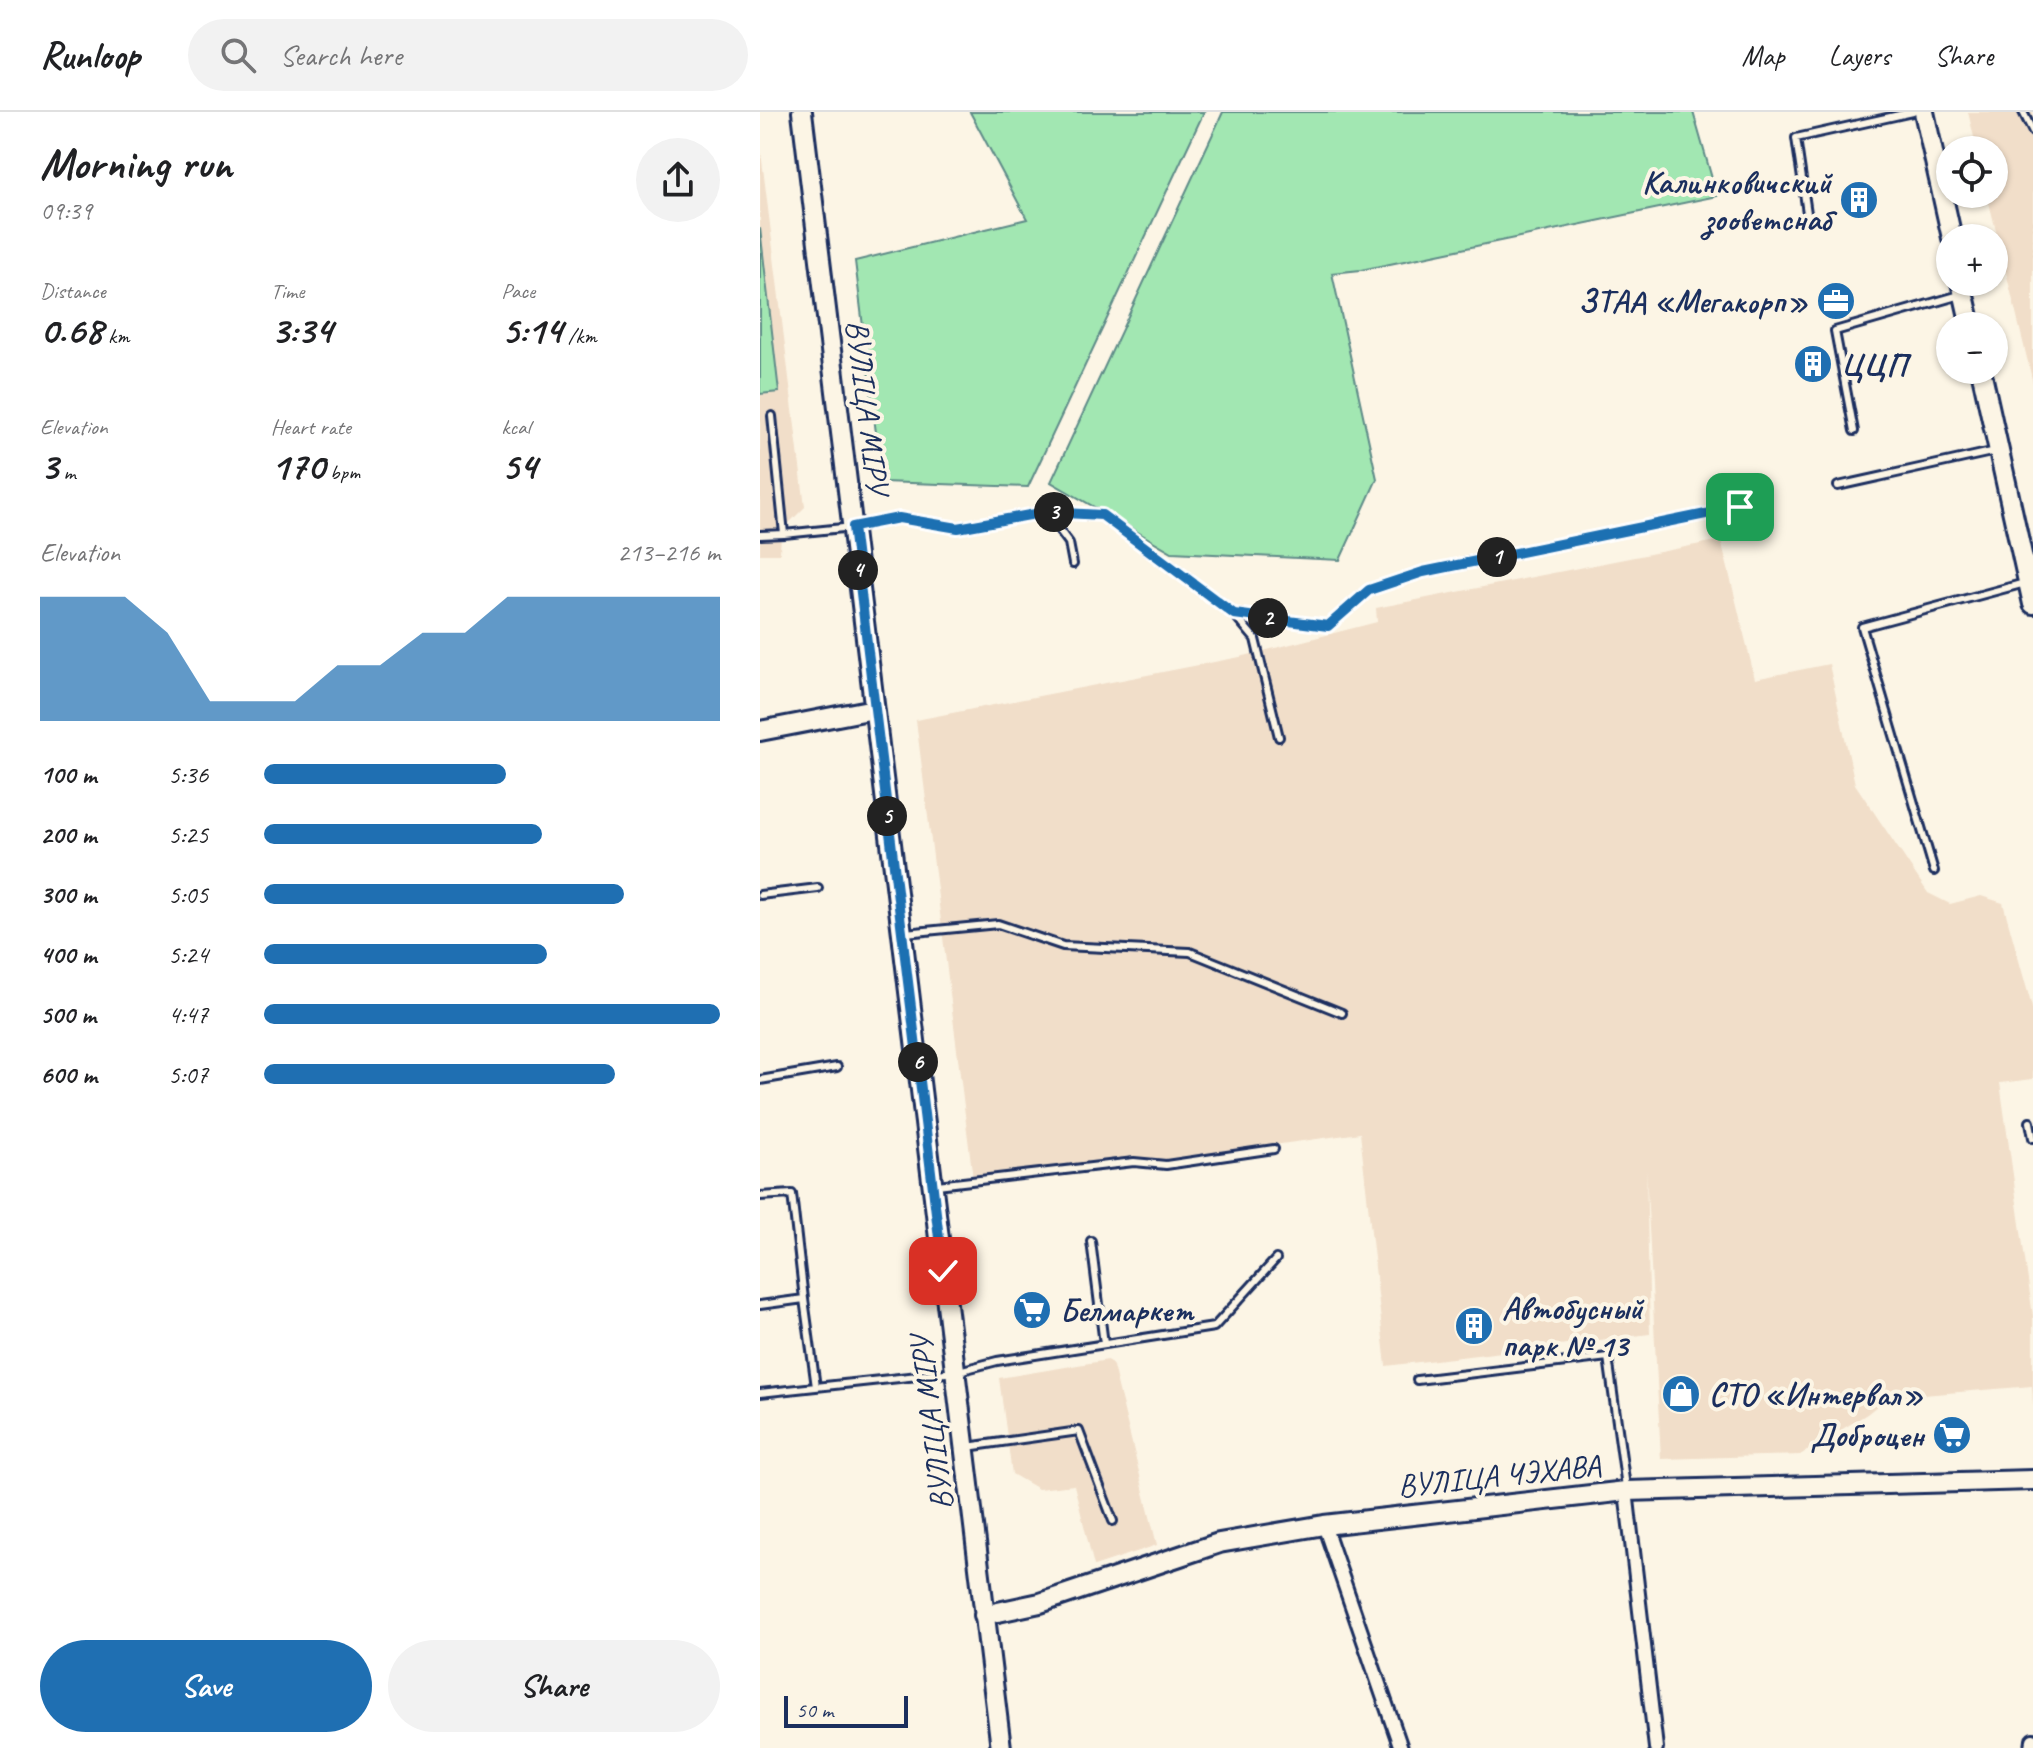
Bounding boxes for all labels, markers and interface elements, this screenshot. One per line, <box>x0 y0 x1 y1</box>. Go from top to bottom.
search box <box>188 19 748 91</box>
text: Runloop <box>40 32 140 79</box>
icon: search <box>216 33 260 77</box>
text: Search here <box>280 36 402 74</box>
text: Map <box>1742 38 1785 73</box>
text: Layers <box>1829 38 1890 73</box>
text: Share <box>1934 38 1993 73</box>
text: Morning run <box>40 136 232 191</box>
map controls <box>1936 136 2008 384</box>
button: locate <box>1936 136 2008 208</box>
button: share <box>636 138 720 222</box>
place label: Калинковичский зооветснаб <box>1642 162 1838 241</box>
building icon: Калинковичский зооветснаб <box>1838 179 1880 221</box>
text: 09:39 <box>40 194 92 227</box>
button: + <box>1936 224 2008 296</box>
text: Distance <box>40 277 106 305</box>
text: Time <box>271 277 304 305</box>
text: Pace <box>501 277 535 305</box>
office icon: ЗТАА «Мегакорп» <box>1815 280 1857 322</box>
place label: ЗТАА «Мегакорп» <box>1578 281 1808 322</box>
text: 0.68 <box>40 305 103 355</box>
text: 3:34 <box>271 305 333 355</box>
text: 5:14 <box>501 305 563 355</box>
button: − <box>1936 312 2008 384</box>
street label: ВУЛІЦА МІРУ <box>837 318 899 501</box>
text: km <box>103 322 130 350</box>
text: /km <box>563 322 597 350</box>
building icon: ЦЦП <box>1792 343 1834 385</box>
place label: ЦЦП <box>1841 344 1912 385</box>
text: Elevation <box>40 413 108 441</box>
text: Heart rate <box>271 413 351 441</box>
text: kcal <box>501 413 530 441</box>
text: 3 <box>40 441 58 491</box>
text: 170 <box>271 441 325 491</box>
text: 54 <box>501 441 537 491</box>
text: m <box>58 458 76 486</box>
text: bpm <box>325 458 360 486</box>
pin <box>1706 473 1774 541</box>
icon: arrive <box>1718 485 1762 529</box>
pin: 3 <box>1034 492 1074 532</box>
text: 3 <box>1049 498 1059 526</box>
text: Elevation <box>40 536 120 569</box>
text: 213–216 m <box>617 536 720 569</box>
pin: 1 <box>1477 537 1517 577</box>
text: 1 <box>1492 543 1502 571</box>
pin: 4 <box>838 550 878 590</box>
text: 4 <box>853 556 863 584</box>
pin: 2 <box>1248 598 1288 638</box>
text: 2 <box>1263 604 1273 632</box>
text: 100 m <box>40 758 96 791</box>
text: 5:36 <box>168 758 208 791</box>
pin: 5 <box>867 796 907 836</box>
text: 5 <box>882 802 892 830</box>
text: 200 m <box>40 818 96 851</box>
text: 5:25 <box>168 818 208 851</box>
text: 300 m <box>40 878 96 911</box>
text: 5:05 <box>168 878 208 911</box>
text: 400 m <box>40 938 96 971</box>
text: 5:24 <box>168 938 208 971</box>
text: 500 m <box>40 998 96 1031</box>
text: 4:47 <box>168 998 208 1031</box>
pin: 6 <box>898 1042 938 1082</box>
text: 6 <box>913 1048 923 1076</box>
text: 600 m <box>40 1058 97 1091</box>
text: 5:07 <box>168 1058 208 1091</box>
pin <box>909 1237 977 1305</box>
icon: check <box>921 1249 965 1293</box>
place label: Автобусный парк № 13 <box>1502 1288 1645 1366</box>
supermarket icon: Белмаркет <box>1011 1289 1053 1331</box>
place label: Белмаркет <box>1060 1290 1195 1331</box>
building icon: Автобусный парк № 13 <box>1453 1305 1495 1347</box>
street label: ВУЛІЦА МІРУ <box>900 1329 962 1512</box>
shop icon: СТО «Интервал» <box>1660 1373 1702 1415</box>
place label: СТО «Интервал» <box>1709 1374 1923 1415</box>
supermarket icon: Доброцен <box>1931 1414 1973 1456</box>
place label: Доброцен <box>1811 1415 1926 1456</box>
street label: ВУЛІЦА ЧЭХАВА <box>1396 1444 1603 1507</box>
button: Save <box>40 1640 372 1732</box>
button: Share <box>388 1640 720 1732</box>
scale bar <box>784 1692 908 1728</box>
text: 50 m <box>796 1696 833 1724</box>

